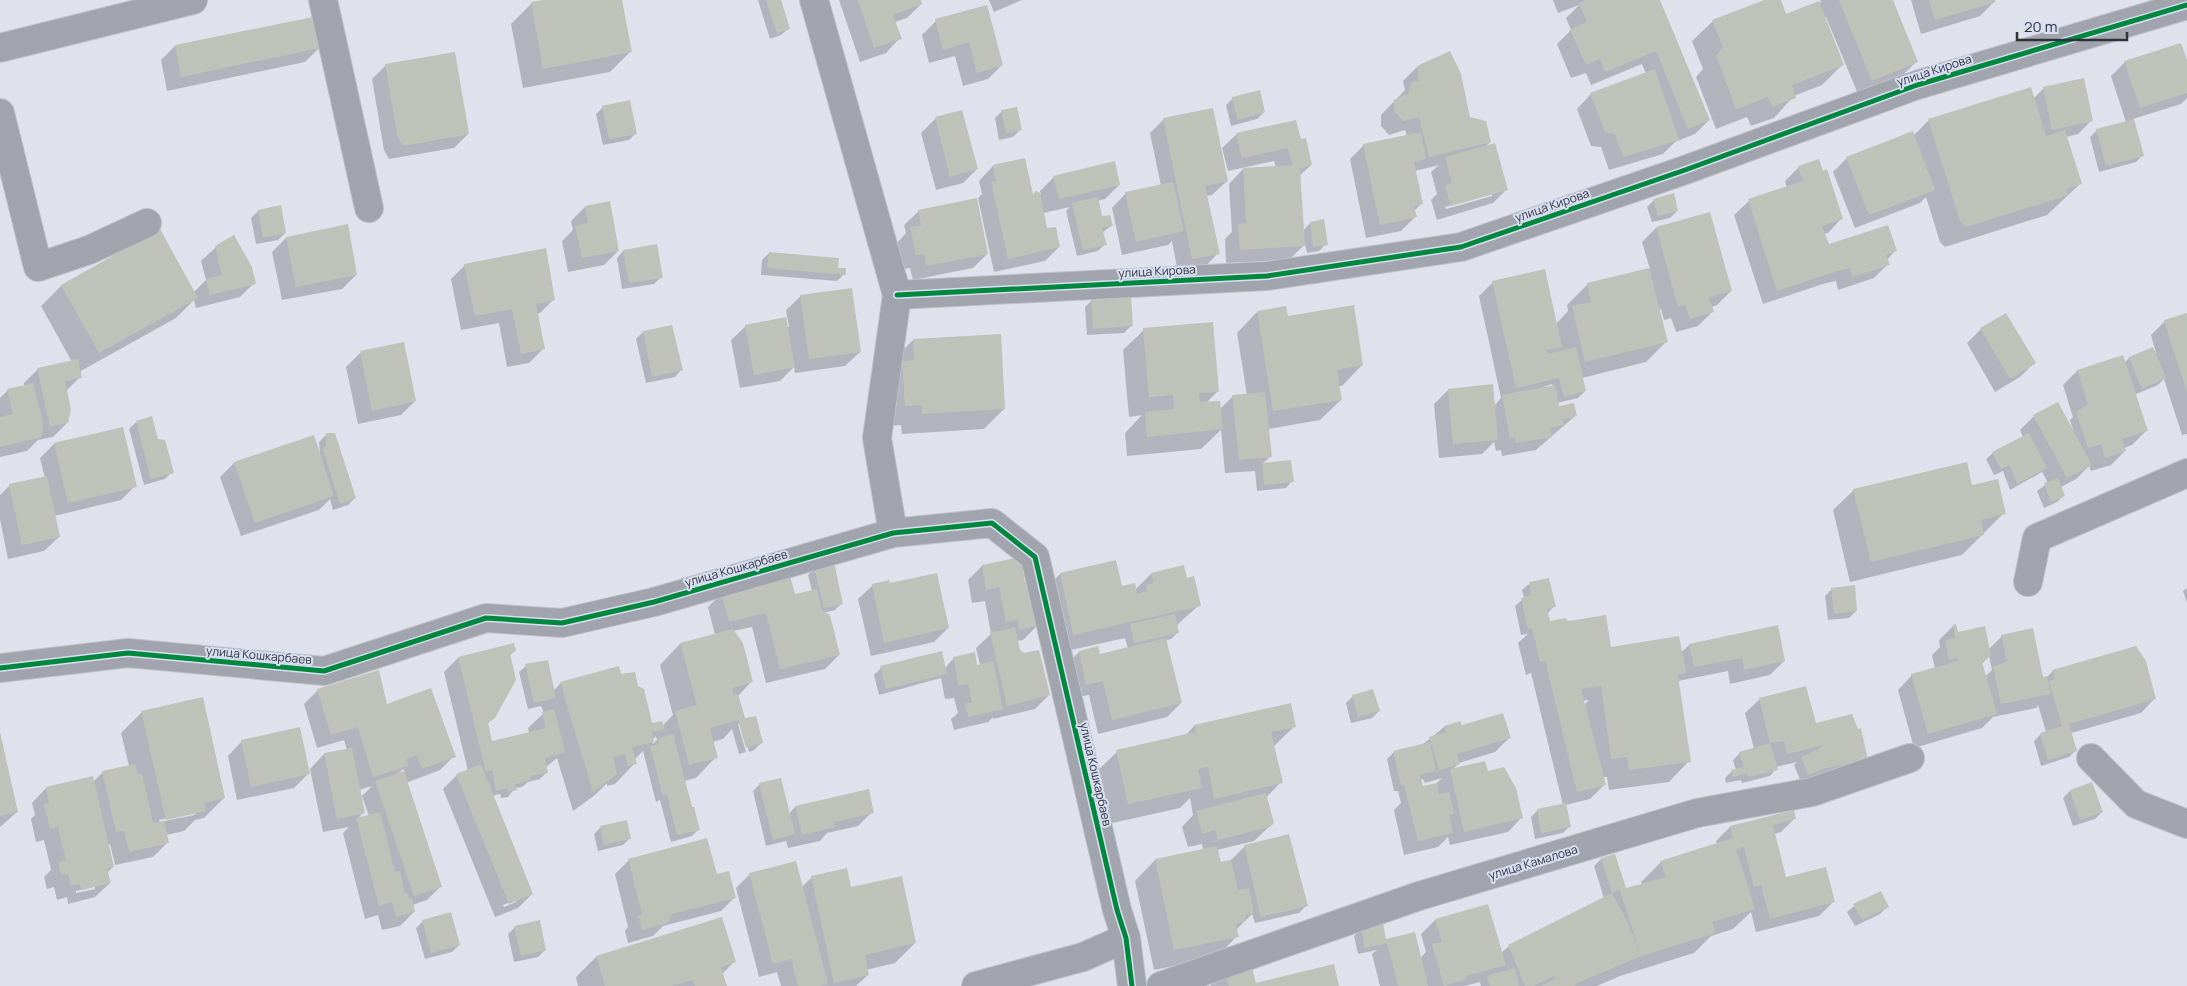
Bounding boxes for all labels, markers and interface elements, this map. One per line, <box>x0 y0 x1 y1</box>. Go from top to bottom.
scale bar <box>2017 10 2127 42</box>
text: 20 m <box>2024 16 2057 37</box>
street label: улица Кирова <box>1894 50 1974 90</box>
street label: улица Кирова <box>1513 184 1591 226</box>
street label: улица Кирова <box>1118 260 1196 282</box>
street label: улица Кошкарбаев <box>683 545 790 591</box>
street label: улица Кошкарбаев <box>205 642 313 668</box>
street label: улица Кошкарбаев <box>1076 720 1116 828</box>
street label: улица Камалова <box>1486 840 1580 884</box>

